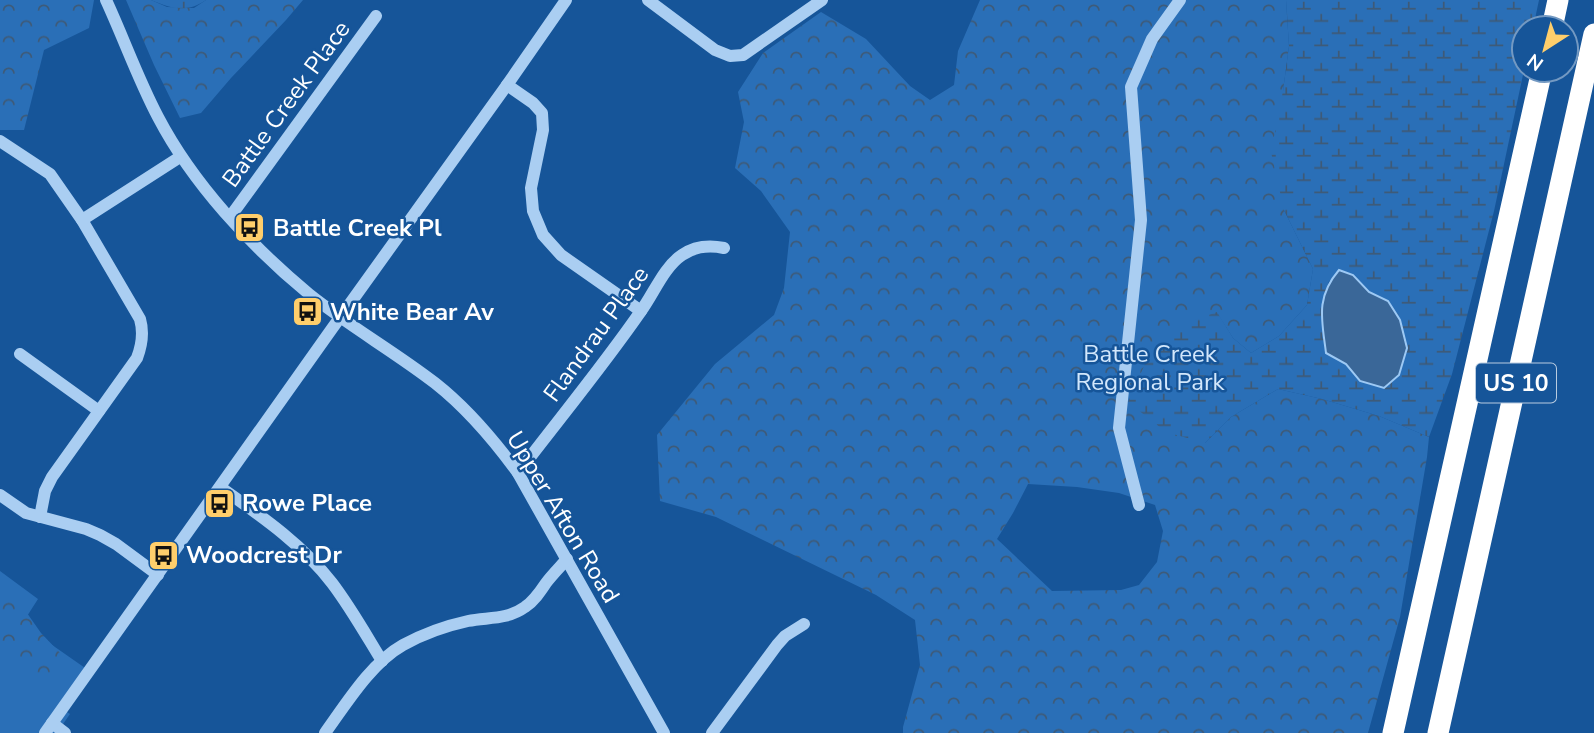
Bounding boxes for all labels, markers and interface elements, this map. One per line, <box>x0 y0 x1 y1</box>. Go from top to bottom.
street label: Battle Creek Place <box>215 14 357 194</box>
north arrow <box>1510 14 1580 84</box>
text: N <box>1522 47 1549 77</box>
bus stop icon: Battle Creek Pl <box>233 211 267 245</box>
place label: Battle Creek Pl <box>273 212 442 244</box>
street label: Flandrau Place <box>536 260 656 408</box>
bus stop icon: White Bear Av <box>290 295 324 329</box>
place label: White Bear Av <box>330 296 494 328</box>
park label: Battle Creek Regional Park <box>1075 338 1226 398</box>
road number: US 10 <box>1476 364 1556 402</box>
street label: Upper Afton Road <box>499 425 627 609</box>
bus stop icon: Rowe Place <box>202 486 236 520</box>
place label: Rowe Place <box>242 487 372 519</box>
bus stop icon: Woodcrest Dr <box>146 538 180 572</box>
place label: Woodcrest Dr <box>186 539 342 571</box>

